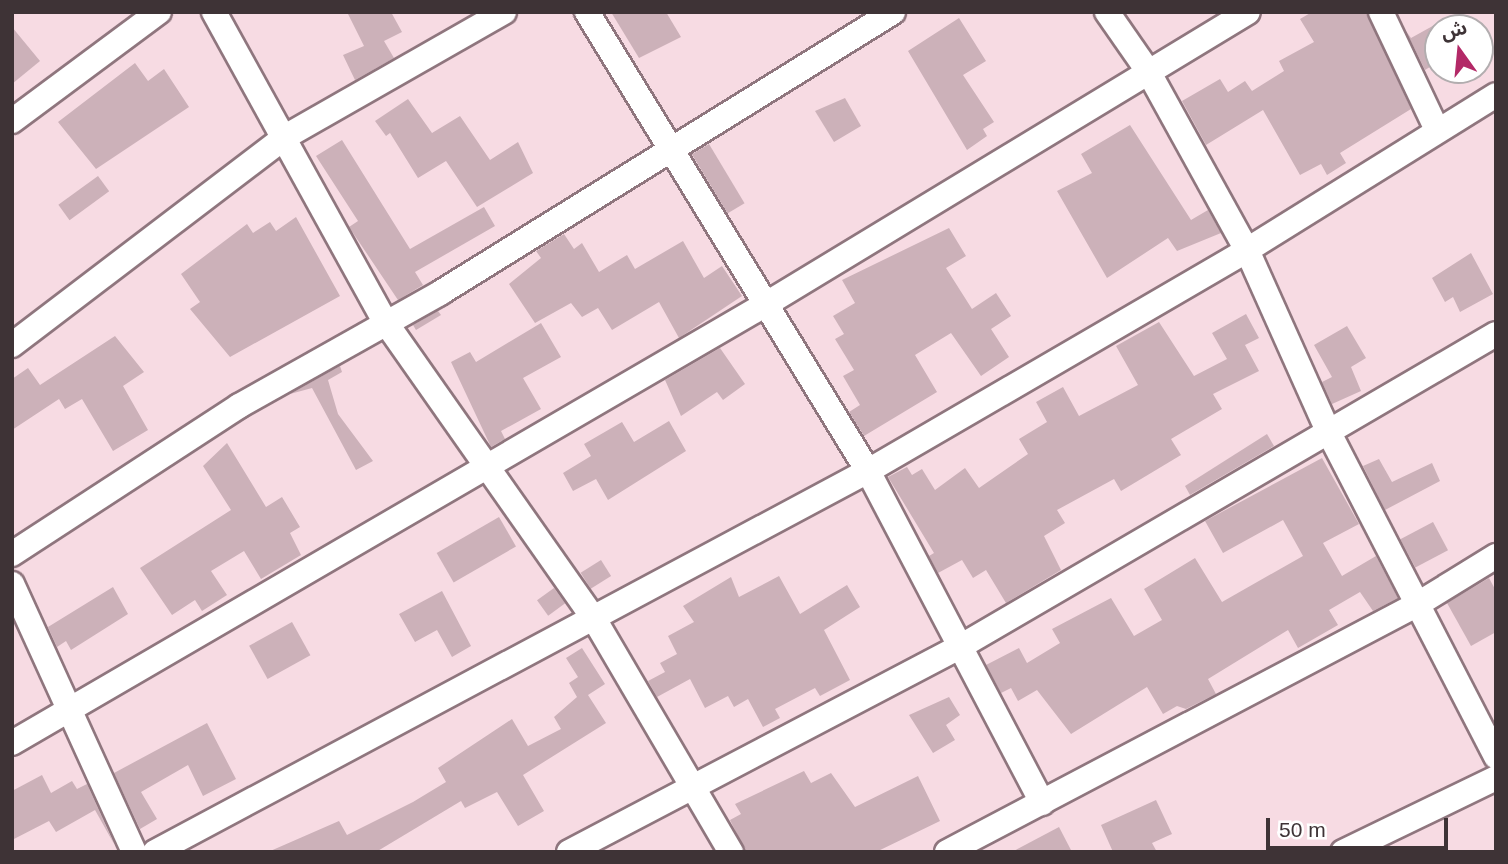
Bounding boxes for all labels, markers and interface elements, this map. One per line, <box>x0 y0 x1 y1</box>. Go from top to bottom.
north arrow <box>1424 14 1494 84</box>
text: ش <box>1439 17 1469 44</box>
scale bar <box>1270 804 1452 848</box>
text: 50 m <box>1279 818 1326 841</box>

